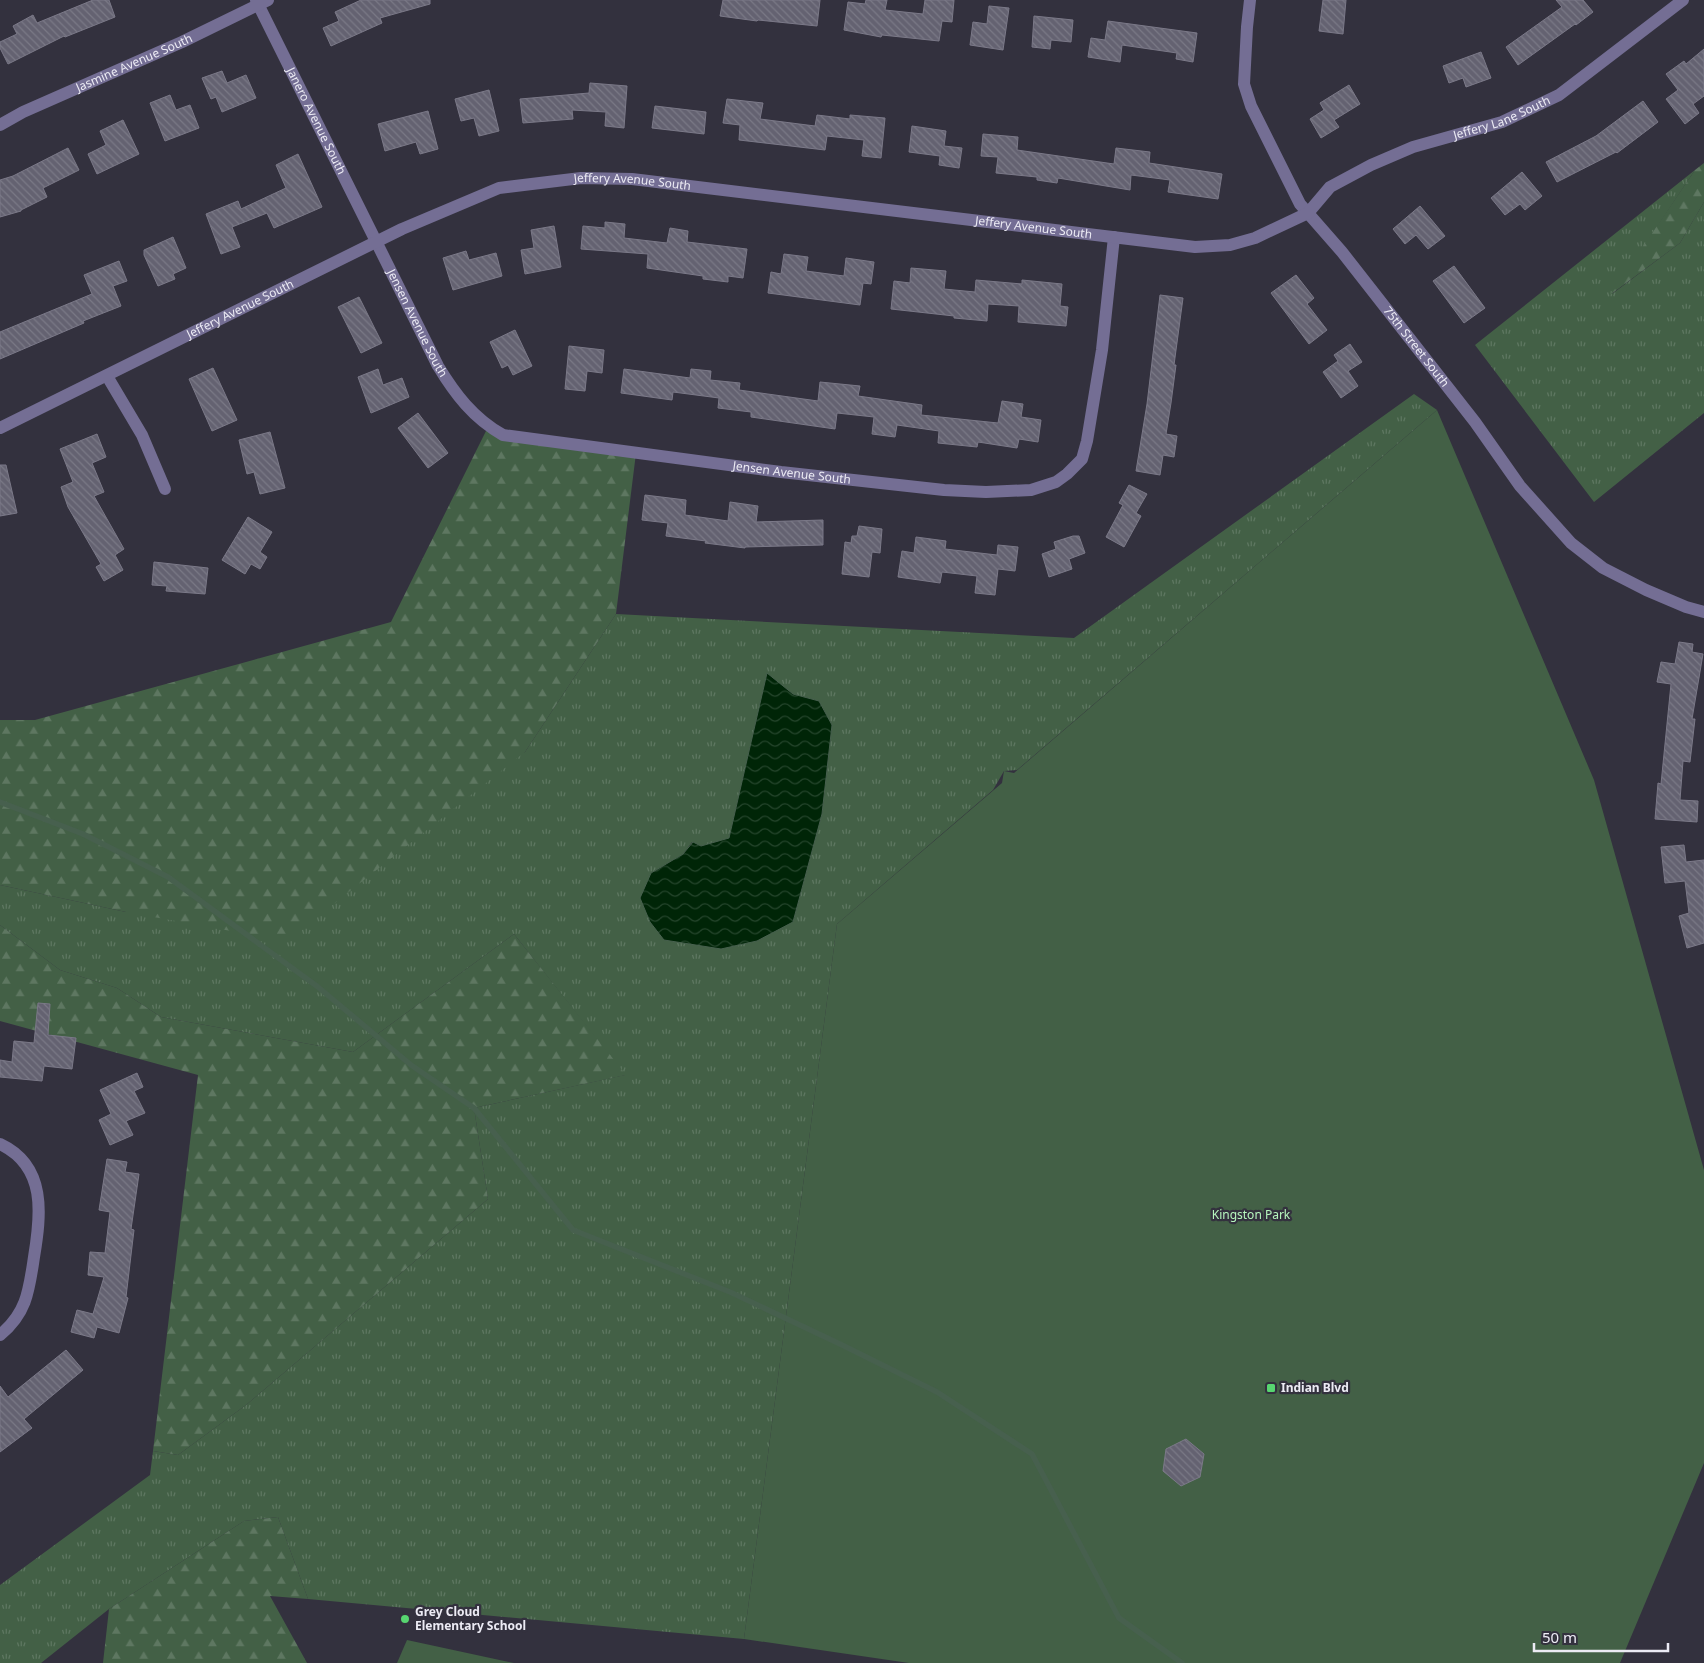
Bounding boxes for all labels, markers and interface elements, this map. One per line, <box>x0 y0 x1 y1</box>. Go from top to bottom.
street label: Jasmine Avenue South <box>72 29 195 96</box>
street label: Janero Avenue South <box>282 63 350 177</box>
street label: Jeffery Lane South <box>1450 91 1553 144</box>
street label: Jeffery Avenue South <box>572 169 692 194</box>
street label: Jeffery Avenue South <box>973 211 1093 243</box>
street label: Jensen Avenue South <box>383 265 452 380</box>
street label: Jeffery Avenue South <box>183 275 296 343</box>
street label: 75th Street South <box>1380 302 1454 390</box>
street label: Jensen Avenue South <box>731 457 852 488</box>
park label: Kingston Park <box>1212 1206 1291 1223</box>
place label: Indian Blvd <box>1281 1379 1349 1396</box>
marker: Indian Blvd <box>1265 1382 1277 1394</box>
place label: Grey Cloud Elementary School <box>415 1603 526 1634</box>
marker: Grey Cloud Elementary School <box>399 1613 411 1625</box>
scale bar <box>1534 1620 1668 1652</box>
text: 50 m <box>1542 1627 1577 1647</box>

